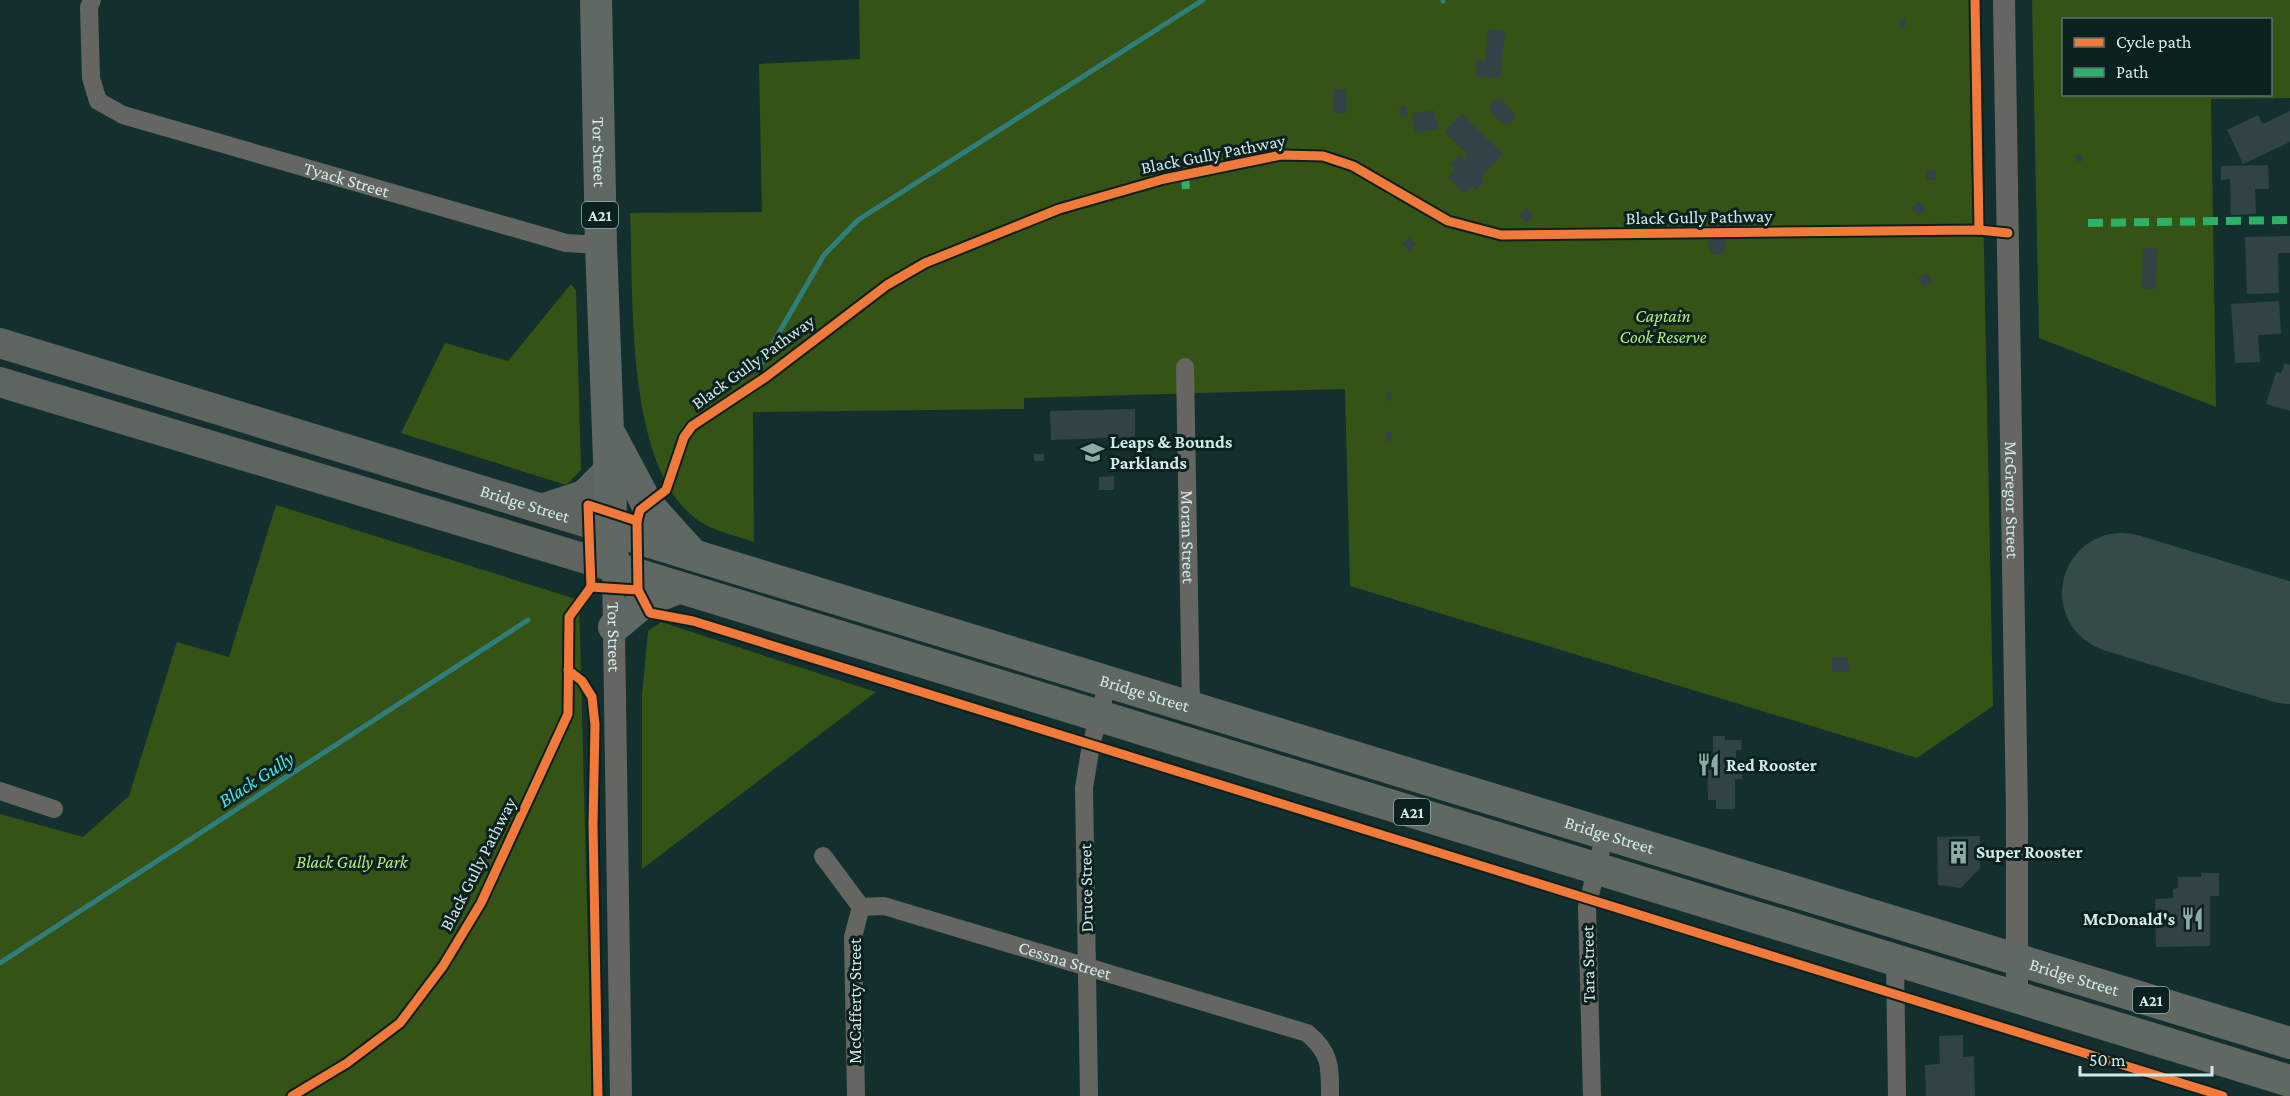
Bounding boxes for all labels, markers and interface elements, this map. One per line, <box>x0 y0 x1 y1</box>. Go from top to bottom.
legend <box>2062 18 2272 96</box>
text: Cycle path <box>2116 32 2192 52</box>
text: Path <box>2116 62 2149 82</box>
street label: Tor Street <box>588 117 610 188</box>
street label: Black Gully Pathway <box>1139 130 1288 178</box>
street label: Tyack Street <box>302 158 393 202</box>
road number: A21 <box>582 202 618 228</box>
street label: Black Gully Pathway <box>1626 206 1773 228</box>
park label: Captain Cook Reserve <box>1619 306 1707 347</box>
street label: Black Gully Pathway <box>688 310 819 413</box>
place label: Leaps & Bounds Parklands <box>1110 432 1232 473</box>
school or university icon: Leaps & Bounds Parklands <box>1079 439 1105 465</box>
street label: McGregor Street <box>2001 441 2023 560</box>
street label: Bridge Street <box>478 481 573 527</box>
street label: Moran Street <box>1177 490 1199 585</box>
street label: Tor Street <box>604 602 625 673</box>
street label: Bridge Street <box>1097 670 1193 716</box>
water label: Black Gully <box>214 747 298 812</box>
restaurant icon: Red Rooster <box>1695 752 1721 778</box>
place label: Red Rooster <box>1726 755 1817 775</box>
street label: Black Gully Pathway <box>436 793 521 934</box>
road number: A21 <box>1394 799 1430 825</box>
street label: Bridge Street <box>1562 812 1658 858</box>
building icon: Super Rooster <box>1945 839 1971 865</box>
street label: Druce Street <box>1075 842 1097 933</box>
place label: Super Rooster <box>1976 842 2083 862</box>
park label: Black Gully Park <box>296 852 409 872</box>
restaurant icon: McDonald's <box>2180 906 2206 932</box>
place label: McDonald's <box>2083 909 2175 929</box>
street label: Tara Street <box>1577 924 1599 1003</box>
street label: McCafferty Street <box>845 937 865 1064</box>
street label: Cessna Street <box>1016 937 1115 984</box>
street label: Bridge Street <box>2027 954 2122 1000</box>
road number: A21 <box>2133 987 2169 1013</box>
scale bar <box>2080 1039 2212 1077</box>
text: 50 m <box>2089 1050 2126 1070</box>

